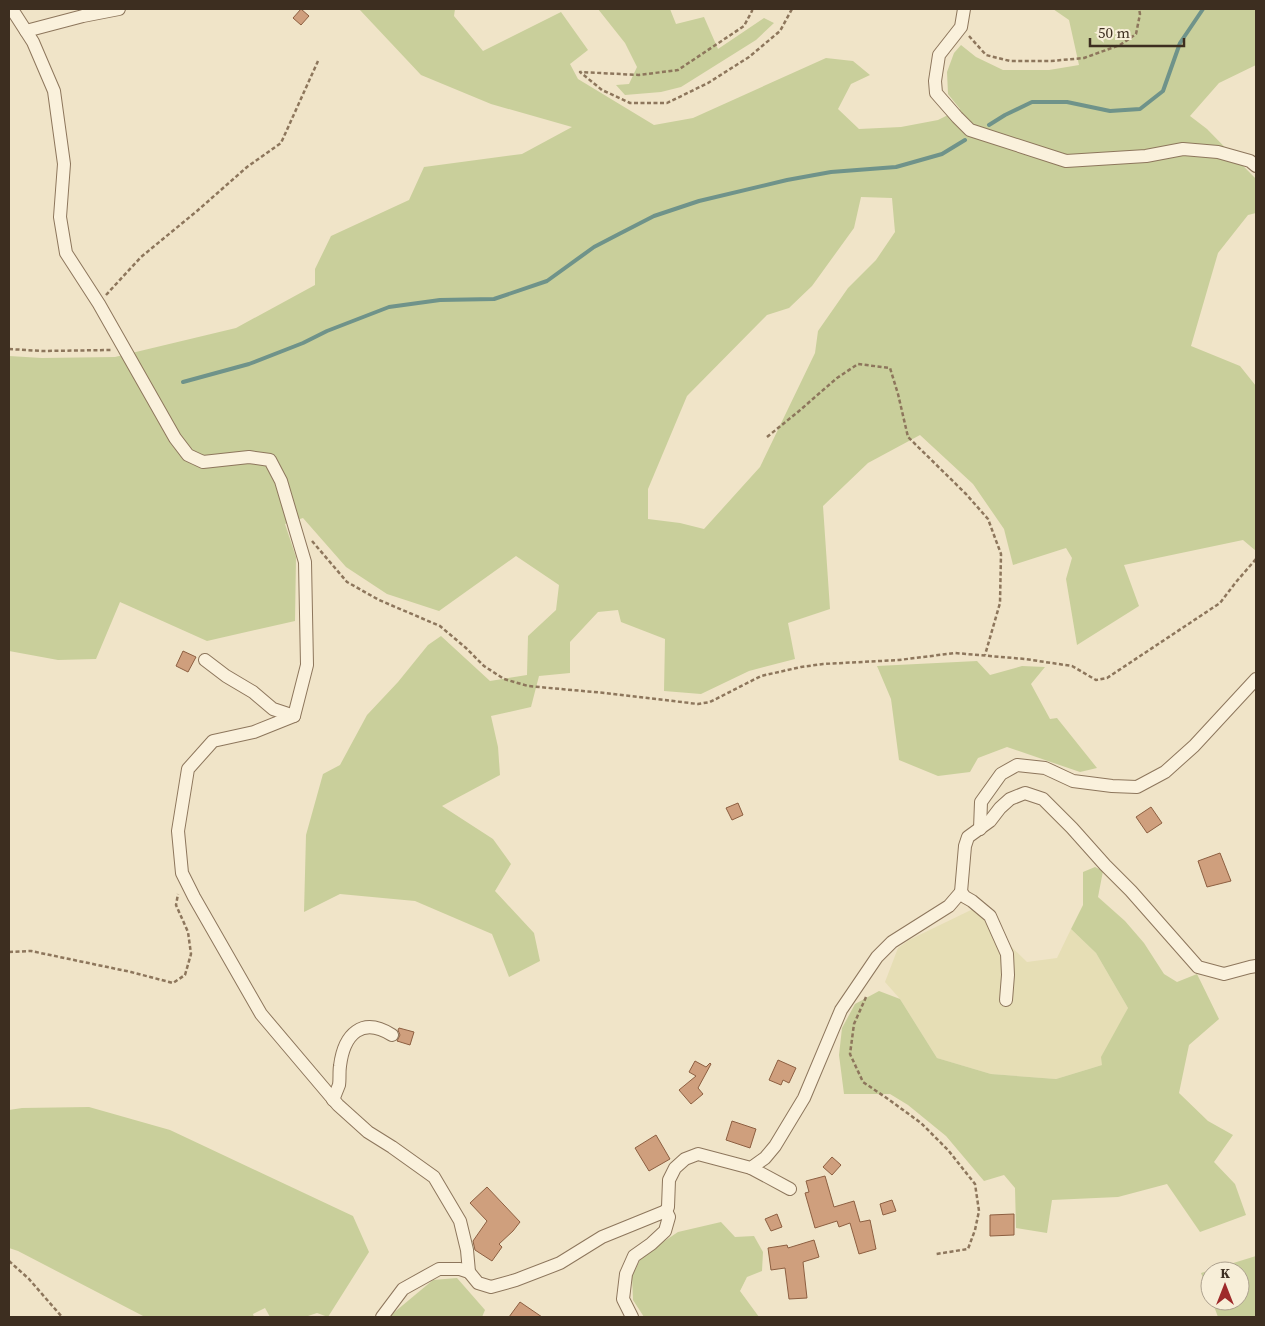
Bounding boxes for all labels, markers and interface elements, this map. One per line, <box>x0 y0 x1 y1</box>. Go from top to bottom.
scale bar <box>1090 15 1184 47</box>
text: 50 m <box>1098 22 1130 43</box>
north arrow <box>1200 1261 1250 1311</box>
text: K <box>1220 1263 1230 1283</box>

